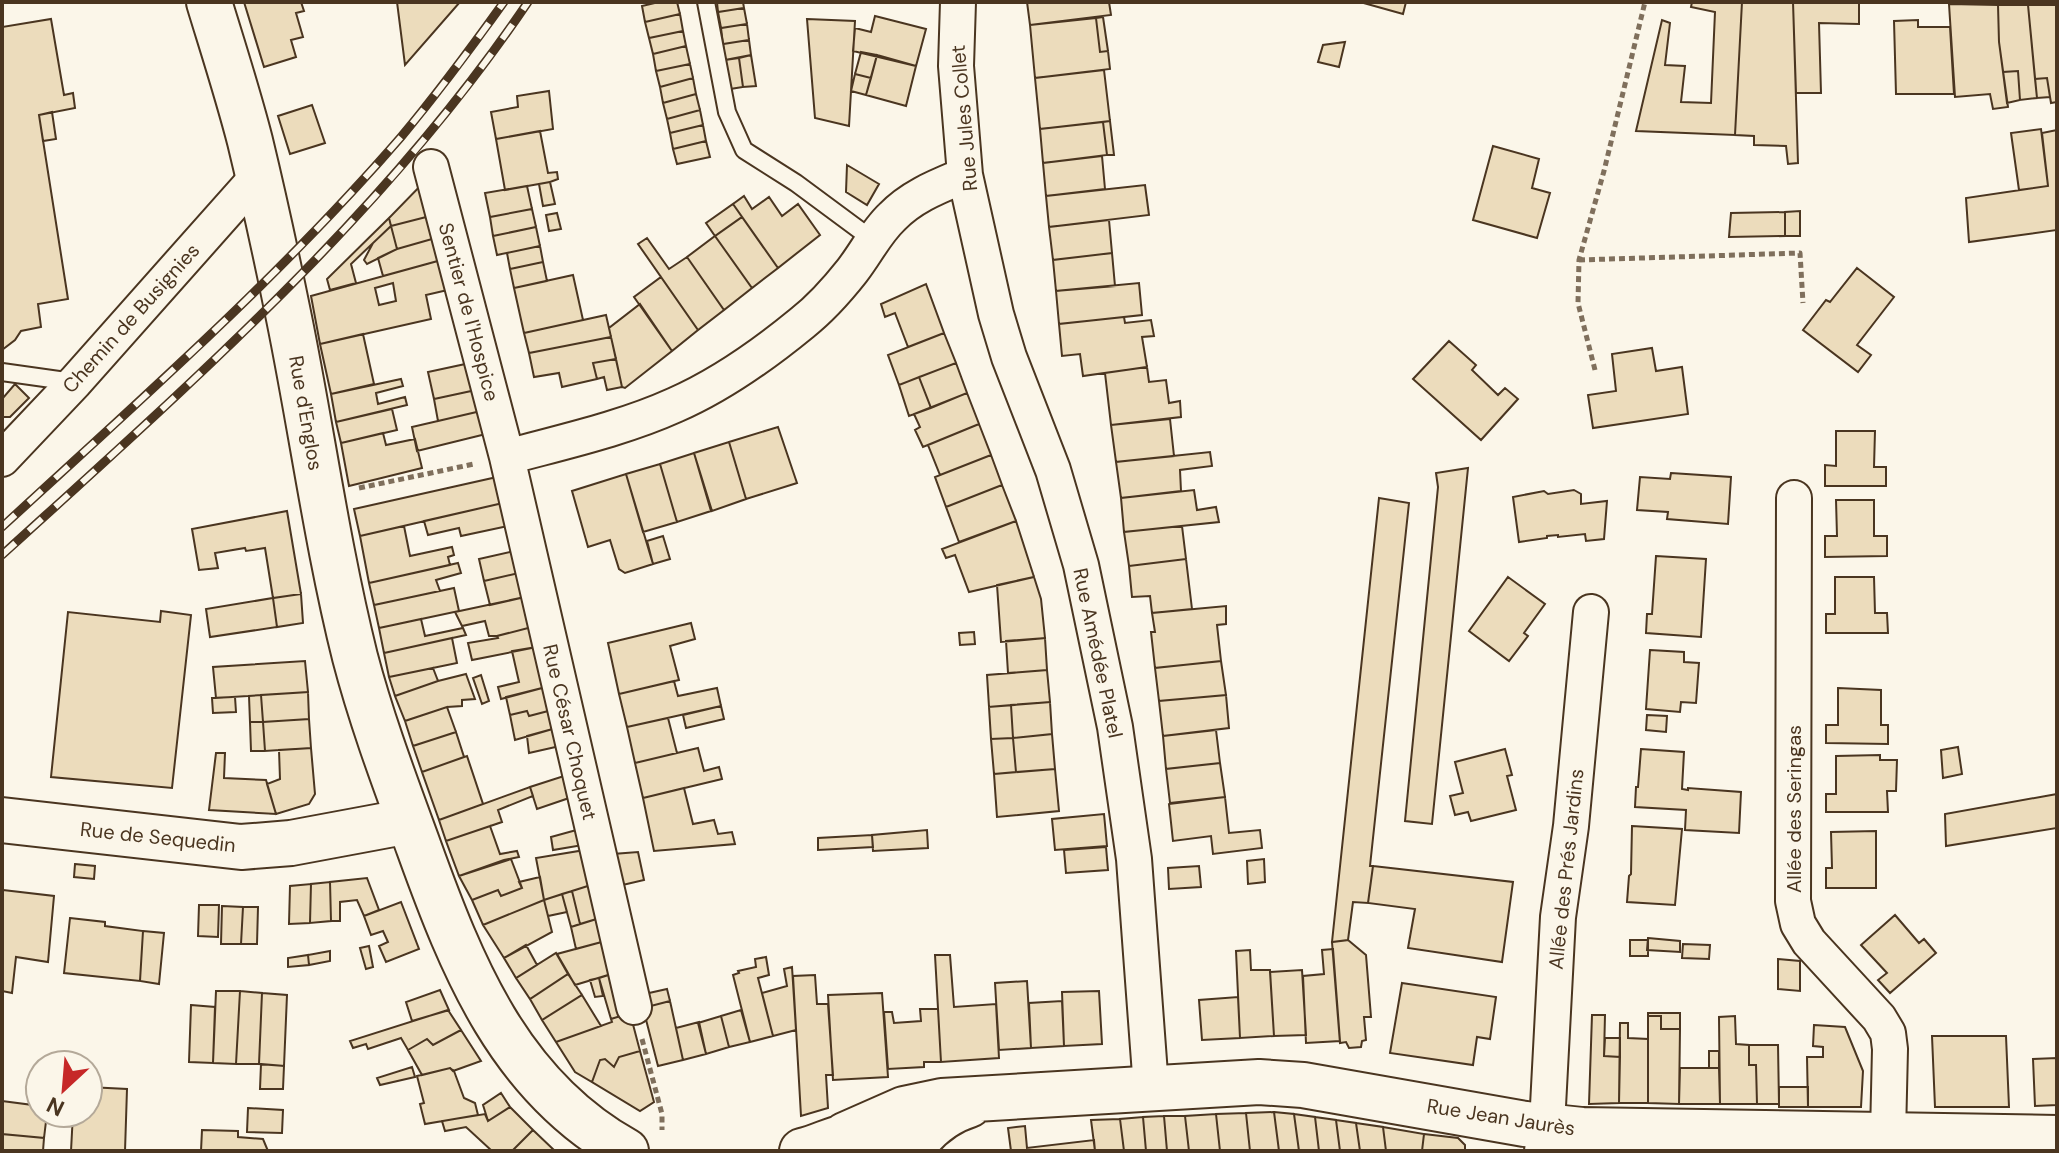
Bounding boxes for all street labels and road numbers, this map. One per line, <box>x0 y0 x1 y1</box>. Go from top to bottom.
street label: Rue Jules Collet <box>945 44 983 192</box>
street label: Sentier de l'Hospice <box>433 220 505 404</box>
street label: Chemin de Busignies <box>57 238 205 398</box>
street label: Rue d'Englos <box>283 354 329 472</box>
street label: Rue Amédée Platel <box>1067 566 1129 740</box>
street label: Rue César Choquet <box>537 641 603 823</box>
street label: Allée des Seringas <box>1781 725 1807 893</box>
street label: Allée des Prés Jardins <box>1543 767 1589 971</box>
street label: Rue de Sequedin <box>79 816 237 858</box>
street label: Rue Jean Jaurès <box>1425 1092 1577 1142</box>

